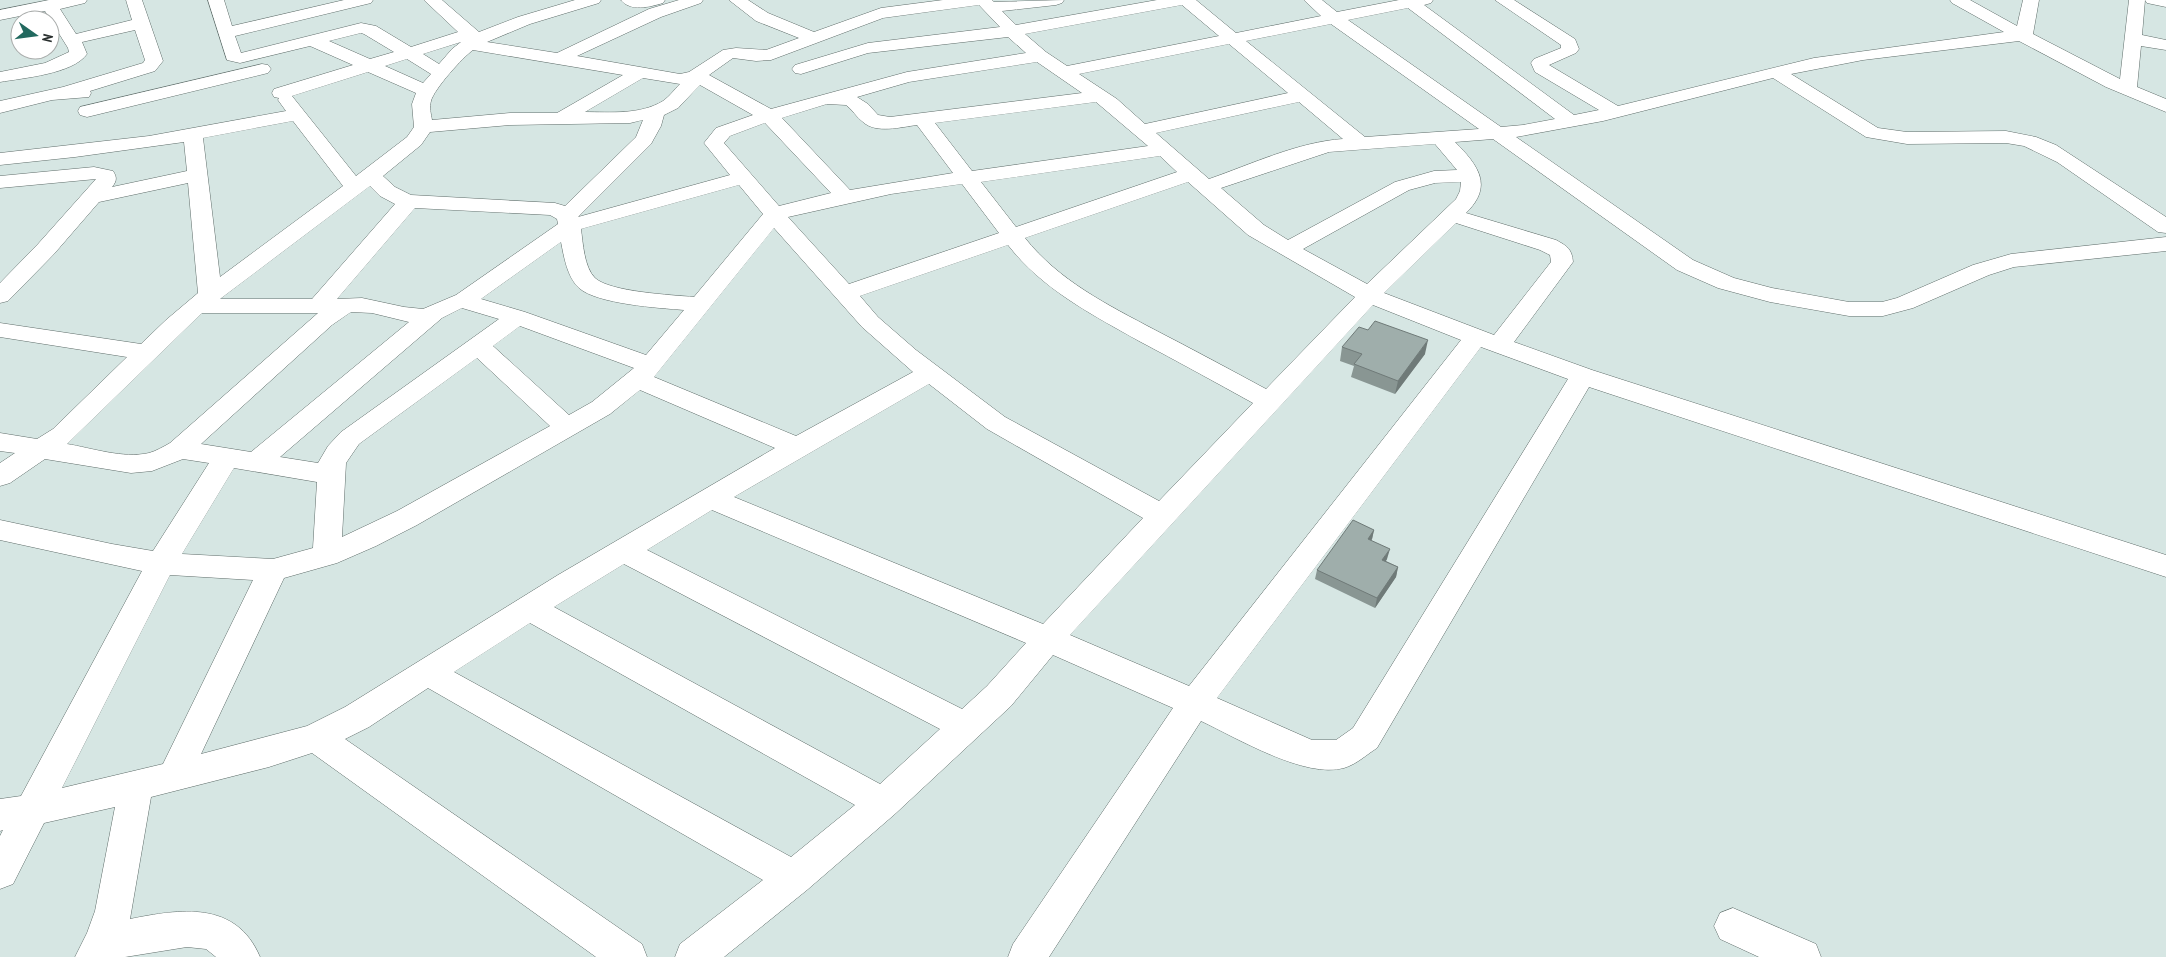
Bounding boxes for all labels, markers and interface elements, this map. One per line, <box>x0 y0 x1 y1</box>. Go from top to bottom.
north arrow <box>10 10 60 60</box>
text: N <box>38 32 57 44</box>

